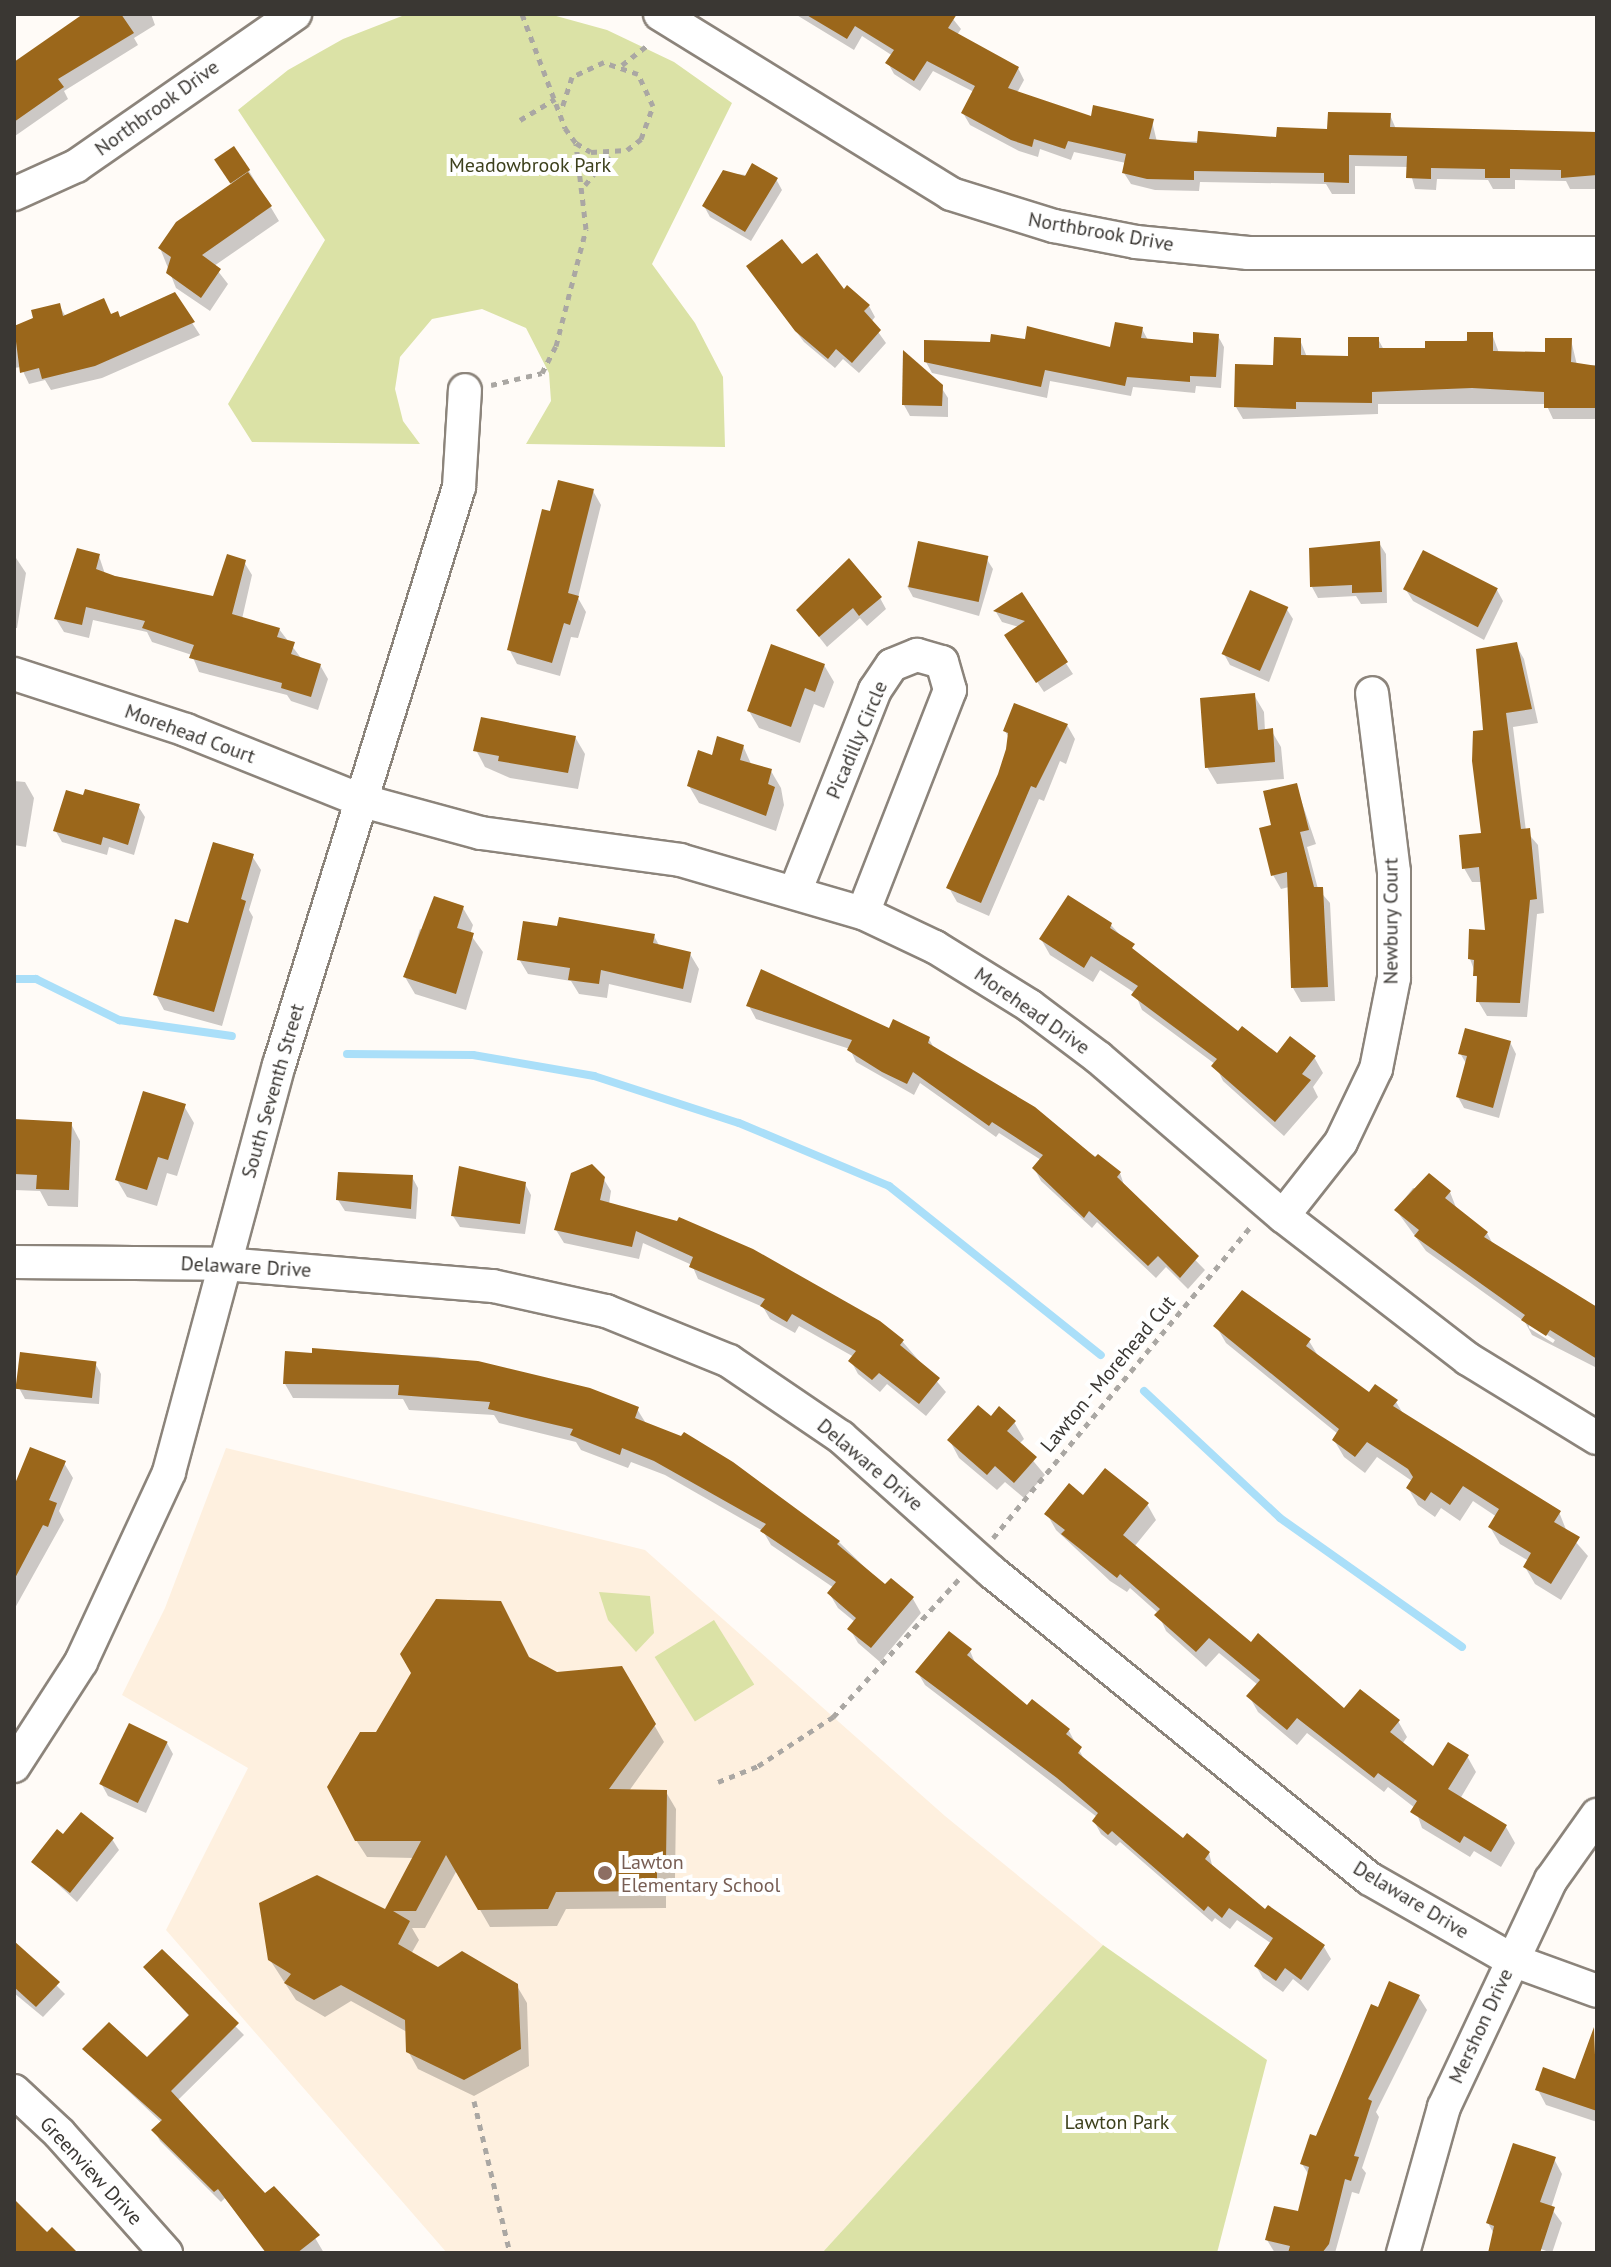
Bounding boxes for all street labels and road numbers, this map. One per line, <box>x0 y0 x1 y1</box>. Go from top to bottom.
street label: Northbrook Drive <box>90 55 224 161</box>
street label: Northbrook Drive <box>1026 207 1176 257</box>
street label: Picadilly Circle <box>821 677 893 803</box>
street label: Morehead Court <box>122 699 258 769</box>
street label: Newbury Court <box>1379 857 1403 985</box>
street label: Morehead Drive <box>970 962 1094 1060</box>
street label: South Seventh Street <box>237 1001 309 1181</box>
street label: Delaware Drive <box>180 1252 312 1282</box>
street label: Lawton - Morehead Cut <box>1035 1290 1181 1458</box>
street label: Delaware Drive <box>812 1414 928 1516</box>
street label: Delaware Drive <box>1349 1856 1473 1944</box>
street label: Mershon Drive <box>1444 1965 1518 2087</box>
street label: Greenview Drive <box>35 2112 147 2230</box>

